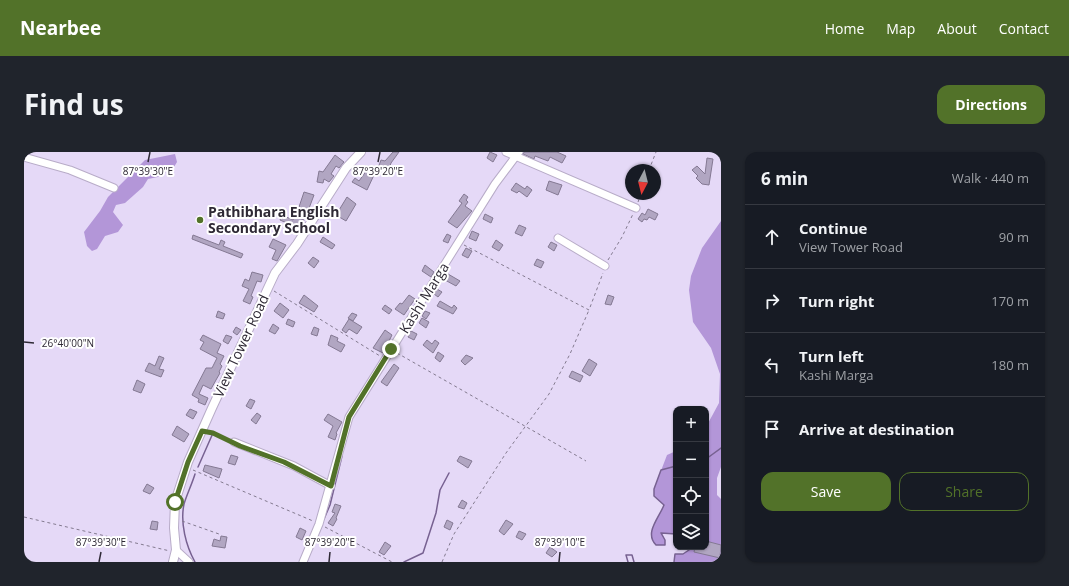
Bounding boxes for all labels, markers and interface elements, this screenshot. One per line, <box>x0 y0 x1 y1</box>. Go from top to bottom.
text: Nearbee <box>20 15 101 41</box>
text: Home <box>825 19 864 38</box>
text: Map <box>886 19 915 38</box>
text: About <box>937 19 977 38</box>
text: Contact <box>999 19 1049 38</box>
text: Find us <box>24 85 124 123</box>
button: Directions <box>937 85 1045 124</box>
text: 87°39'30"E <box>123 164 173 178</box>
text: 87°39'20"E <box>353 164 403 178</box>
north arrow <box>625 164 661 200</box>
text: 6 min <box>761 167 808 190</box>
text: Walk · 440 m <box>952 169 1029 187</box>
place label: Pathibhara English Secondary School <box>208 202 339 237</box>
marker: Pathibhara English Secondary School <box>195 215 205 225</box>
text: Continue <box>799 218 867 238</box>
icon: ahead <box>761 226 783 248</box>
text: 90 m <box>999 228 1029 246</box>
text: View Tower Road <box>799 238 903 256</box>
street label: Kashi Marga <box>394 259 453 337</box>
icon: right <box>761 290 783 312</box>
street label: View Tower Road <box>208 291 273 400</box>
text: Turn right <box>799 291 874 311</box>
text: 170 m <box>991 292 1029 310</box>
text: 26°40'00"N <box>42 336 94 350</box>
route end <box>382 340 400 358</box>
text: Turn left <box>799 346 864 366</box>
icon: left <box>761 354 783 376</box>
text: 180 m <box>991 356 1029 374</box>
text: Kashi Marga <box>799 366 874 384</box>
map controls <box>673 406 709 550</box>
button: + <box>673 406 709 442</box>
icon: arrive <box>761 418 783 440</box>
text: Arrive at destination <box>799 419 954 439</box>
button: − <box>673 442 709 478</box>
button: Save <box>761 472 891 511</box>
button: Share <box>899 472 1029 511</box>
button: locate <box>673 478 709 514</box>
route start <box>166 493 184 511</box>
button: layers <box>673 514 709 550</box>
text: 87°39'30"E <box>76 535 126 549</box>
text: 87°39'20"E <box>305 535 355 549</box>
text: 87°39'10"E <box>535 535 585 549</box>

